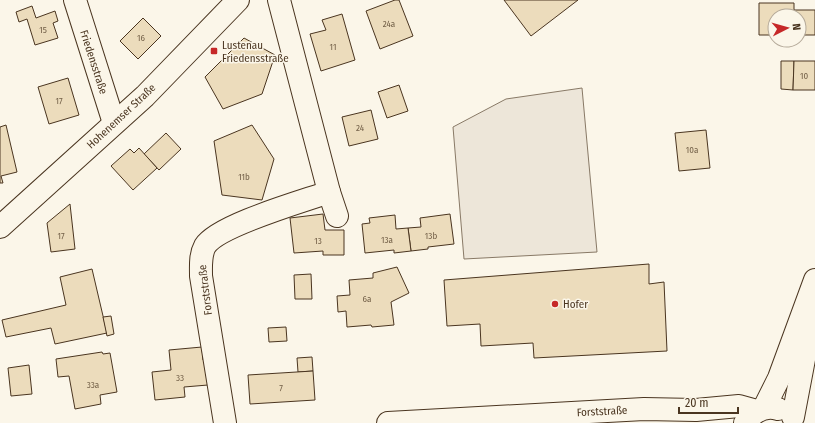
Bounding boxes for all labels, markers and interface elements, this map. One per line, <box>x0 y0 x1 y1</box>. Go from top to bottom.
north arrow <box>767 8 807 48</box>
house number: 24a <box>383 19 396 29</box>
text: N <box>790 23 803 31</box>
house number: 15 <box>39 25 47 35</box>
street label: Friedensstraße <box>77 28 110 96</box>
house number: 16 <box>137 33 146 43</box>
place label: Lustenau Friedensstraße <box>222 39 289 65</box>
house number: 11 <box>330 42 336 52</box>
marker: Lustenau Friedensstraße <box>209 46 219 56</box>
house number: 10 <box>800 71 808 81</box>
street label: Hohenemser Straße <box>84 81 158 152</box>
house number: 17 <box>55 96 63 106</box>
house number: 24 <box>356 123 365 133</box>
house number: 10a <box>686 145 699 155</box>
house number: 11b <box>238 172 250 182</box>
house number: 17 <box>57 231 65 241</box>
house number: 13b <box>425 231 437 241</box>
house number: 13a <box>381 235 394 245</box>
house number: 13 <box>314 236 322 246</box>
street label: Forststraße <box>196 264 215 316</box>
house number: 6a <box>363 294 372 304</box>
place label: Hofer <box>563 298 588 311</box>
marker: Hofer <box>550 299 560 309</box>
house number: 33 <box>176 373 184 383</box>
house number: 33a <box>87 380 100 390</box>
house number: 7 <box>279 383 283 393</box>
scale bar <box>679 389 738 415</box>
text: 20 m <box>685 396 709 410</box>
street label: Forststraße <box>576 404 628 419</box>

